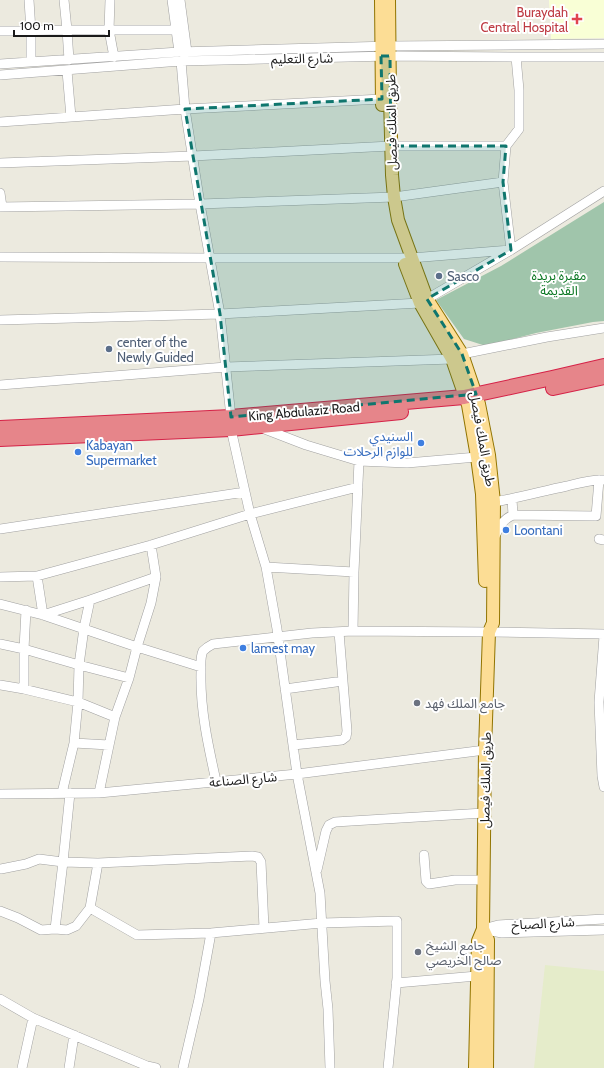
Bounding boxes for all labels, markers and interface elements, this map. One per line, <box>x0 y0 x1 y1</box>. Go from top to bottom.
place label: Buraydah Central Hospital <box>481 4 568 35</box>
scale bar <box>14 12 109 38</box>
marker: Buraydah Central Hospital <box>571 13 583 25</box>
text: 100 m <box>20 18 54 33</box>
street label: شارع التعليم <box>271 49 333 70</box>
street label: طريق الملك فيصل <box>382 74 401 170</box>
park label: مقبرة بريدة القديمة <box>532 267 587 298</box>
place label: Sasco <box>447 268 479 284</box>
marker: Sasco <box>434 271 444 281</box>
place label: center of the Newly Guided <box>117 334 194 365</box>
marker: center of the Newly Guided <box>104 344 114 354</box>
street label: طريق الملك فيصل <box>466 390 499 488</box>
street label: King Abdulaziz Road <box>248 398 360 424</box>
place label: السنيدي للوازم الرحلات <box>344 428 413 461</box>
place label: Kabayan Supermarket <box>86 437 157 468</box>
marker: السنيدي للوازم الرحلات <box>416 438 426 448</box>
marker: Kabayan Supermarket <box>73 447 83 457</box>
place label: Loontani <box>514 522 563 538</box>
marker: Loontani <box>501 525 511 535</box>
place label: lamest may <box>251 640 315 656</box>
marker: lamest may <box>238 643 248 653</box>
place label: جامع الملك فهد <box>425 695 506 714</box>
marker: جامع الملك فهد <box>412 698 422 708</box>
street label: طريق الملك فيصل <box>476 732 495 828</box>
street label: شارع الصناعة <box>208 768 278 793</box>
street label: شارع الصباخ <box>511 913 575 936</box>
place label: جامع الشيخ صالح الخريصي <box>426 937 502 971</box>
marker: جامع الشيخ صالح الخريصي <box>413 947 423 957</box>

